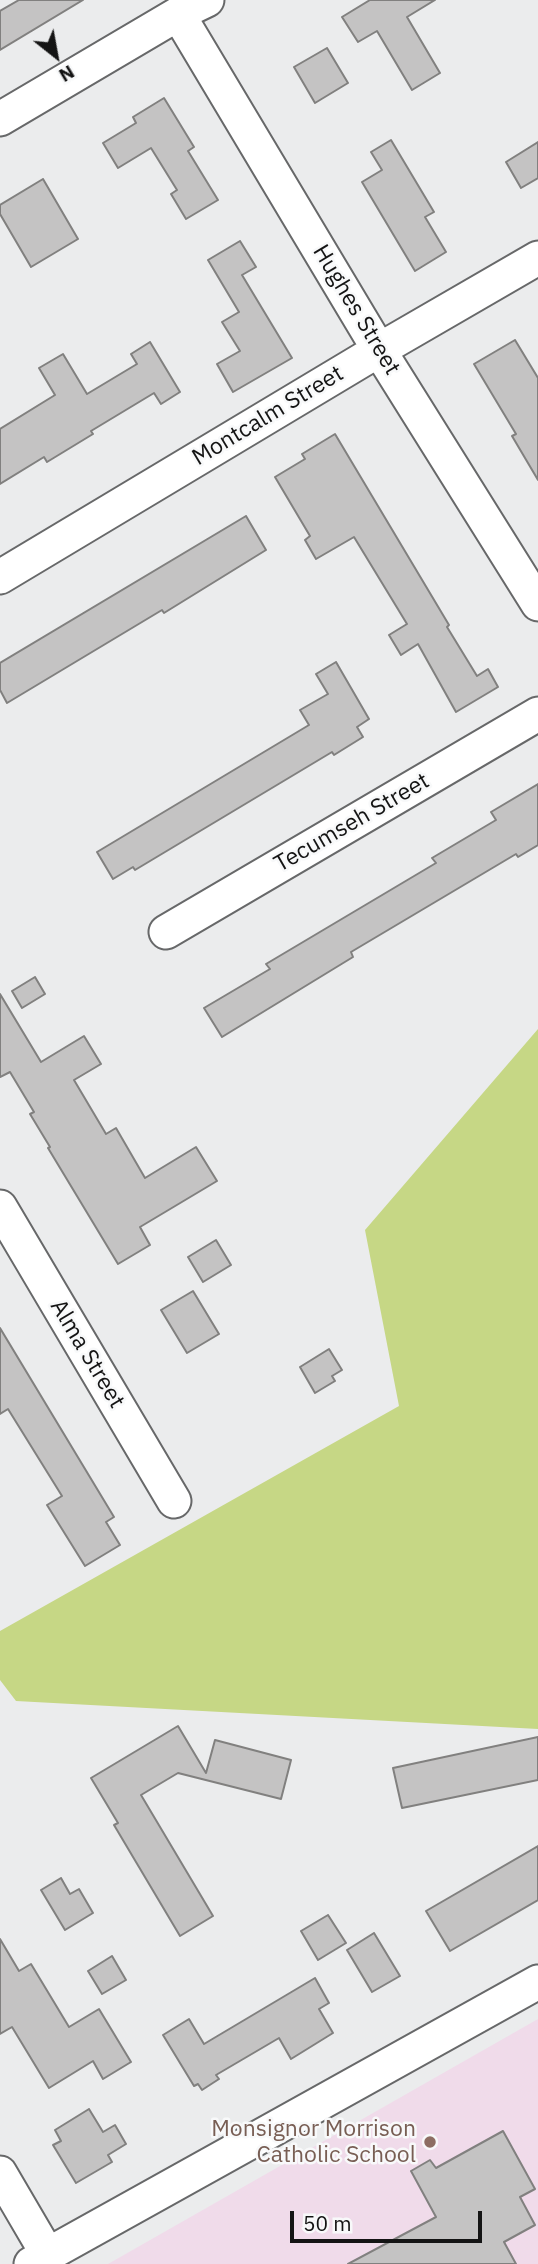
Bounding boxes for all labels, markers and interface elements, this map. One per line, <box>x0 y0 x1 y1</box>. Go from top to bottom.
north arrow <box>21 21 91 91</box>
text: N <box>55 60 79 88</box>
street label: Hughes Street <box>306 240 406 380</box>
street label: Montcalm Street <box>187 360 349 472</box>
street label: Tecumseh Street <box>270 767 434 879</box>
street label: Alma Street <box>44 1295 130 1413</box>
place label: Monsignor Morrison Catholic School <box>211 2115 416 2169</box>
marker: Monsignor Morrison Catholic School <box>422 2134 438 2150</box>
scale bar <box>293 2198 486 2242</box>
text: 50 m <box>303 2209 352 2237</box>

